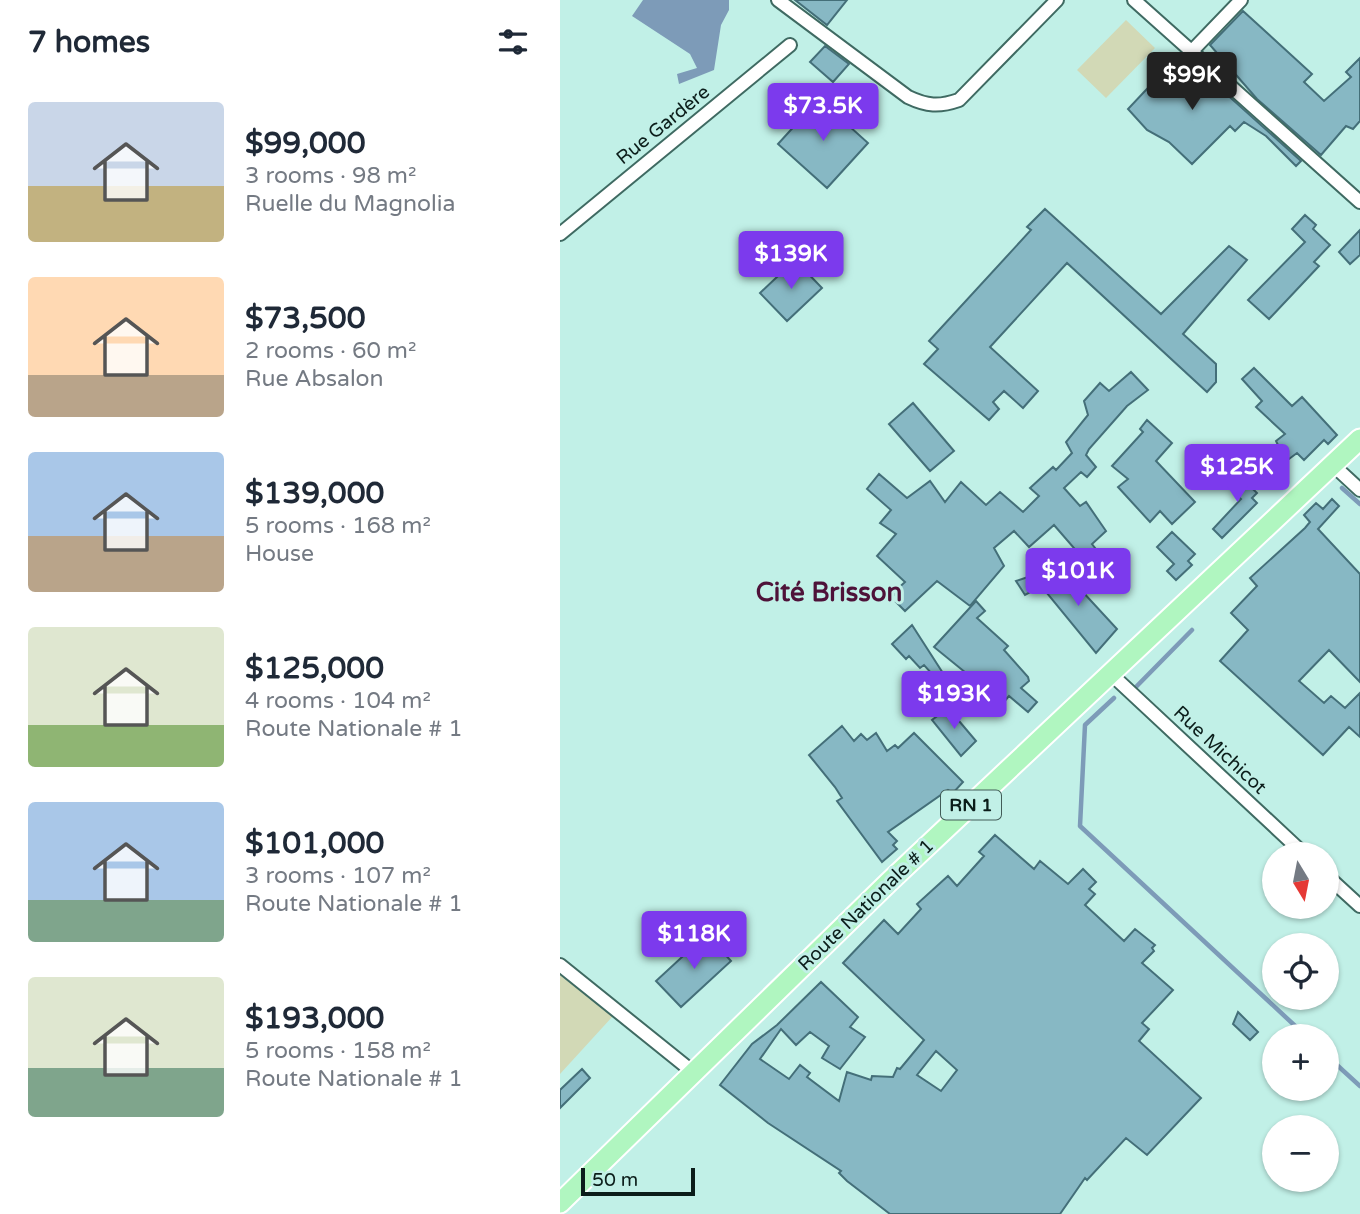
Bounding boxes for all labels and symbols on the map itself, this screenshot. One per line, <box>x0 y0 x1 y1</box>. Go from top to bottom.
pin: $99K <box>1151 52 1233 112</box>
street label: Rue Gardère <box>612 81 714 169</box>
pin: $73.5K <box>766 83 880 143</box>
pin: $139K <box>742 232 840 291</box>
pin: $125K <box>1188 444 1286 504</box>
pin: $101K <box>1029 548 1127 608</box>
district label: Cité Brisson <box>756 577 902 608</box>
pin: $193K <box>905 672 1003 731</box>
street label: Rue Michicot <box>1169 701 1271 799</box>
road number: RN 1 <box>941 790 1001 820</box>
street label: Route Nationale # 1 <box>794 835 938 975</box>
north arrow <box>1262 842 1339 919</box>
pin: $118K <box>645 912 743 971</box>
scale bar <box>581 1165 695 1197</box>

